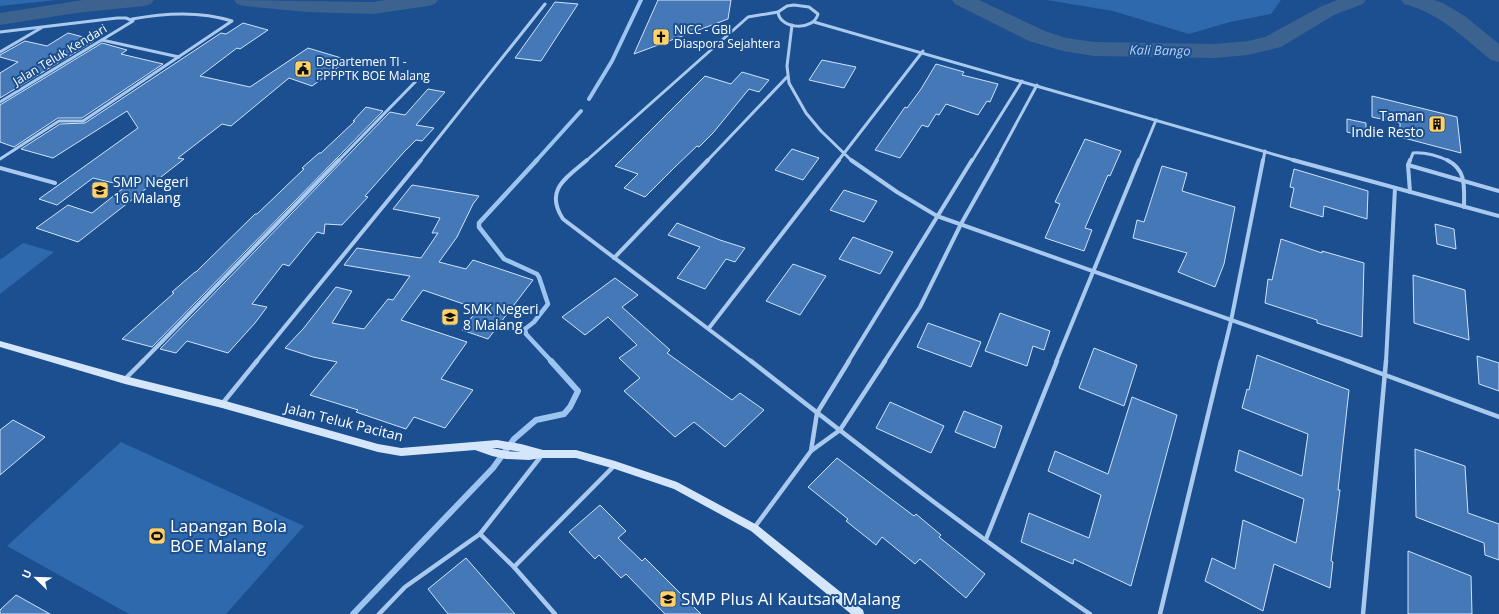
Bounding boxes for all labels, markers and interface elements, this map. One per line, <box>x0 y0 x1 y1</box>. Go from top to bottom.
street label: Jalan Teluk Kendari <box>9 20 110 90</box>
place label: NICC - GBI Diaspora Sejahtera <box>674 21 780 52</box>
church icon: NICC - GBI Diaspora Sejahtera <box>651 27 671 47</box>
water label: Kali Bango <box>1129 40 1191 60</box>
place label: Departemen TI - PPPPTK BOE Malang <box>316 53 430 84</box>
public building icon: Departemen TI - PPPPTK BOE Malang <box>293 59 313 79</box>
place label: Taman Indie Resto <box>1351 106 1424 141</box>
building icon: Taman Indie Resto <box>1427 114 1447 134</box>
place label: SMP Negeri 16 Malang <box>113 172 188 207</box>
school or university icon: SMP Negeri 16 Malang <box>90 180 110 200</box>
place label: SMK Negeri 8 Malang <box>463 299 539 334</box>
school or university icon: SMK Negeri 8 Malang <box>440 307 460 327</box>
street label: Jalan Teluk Pacitan <box>281 397 405 445</box>
place label: Lapangan Bola BOE Malang <box>170 514 287 557</box>
sports icon: Lapangan Bola BOE Malang <box>147 526 167 546</box>
north arrow <box>16 558 56 598</box>
text: U <box>18 567 35 581</box>
place label: SMP Plus Al Kautsar Malang <box>681 587 901 610</box>
school or university icon: SMP Plus Al Kautsar Malang <box>658 589 678 609</box>

